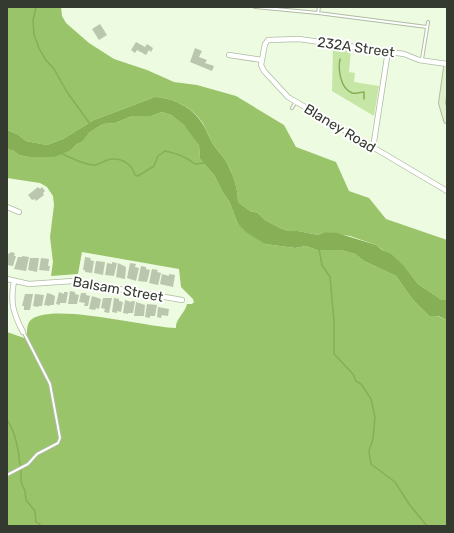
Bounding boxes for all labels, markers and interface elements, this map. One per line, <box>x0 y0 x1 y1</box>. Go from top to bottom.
street label: 232A Street <box>316 34 396 61</box>
street label: Blaney Road <box>301 100 379 156</box>
street label: Balsam Street <box>71 273 165 306</box>

